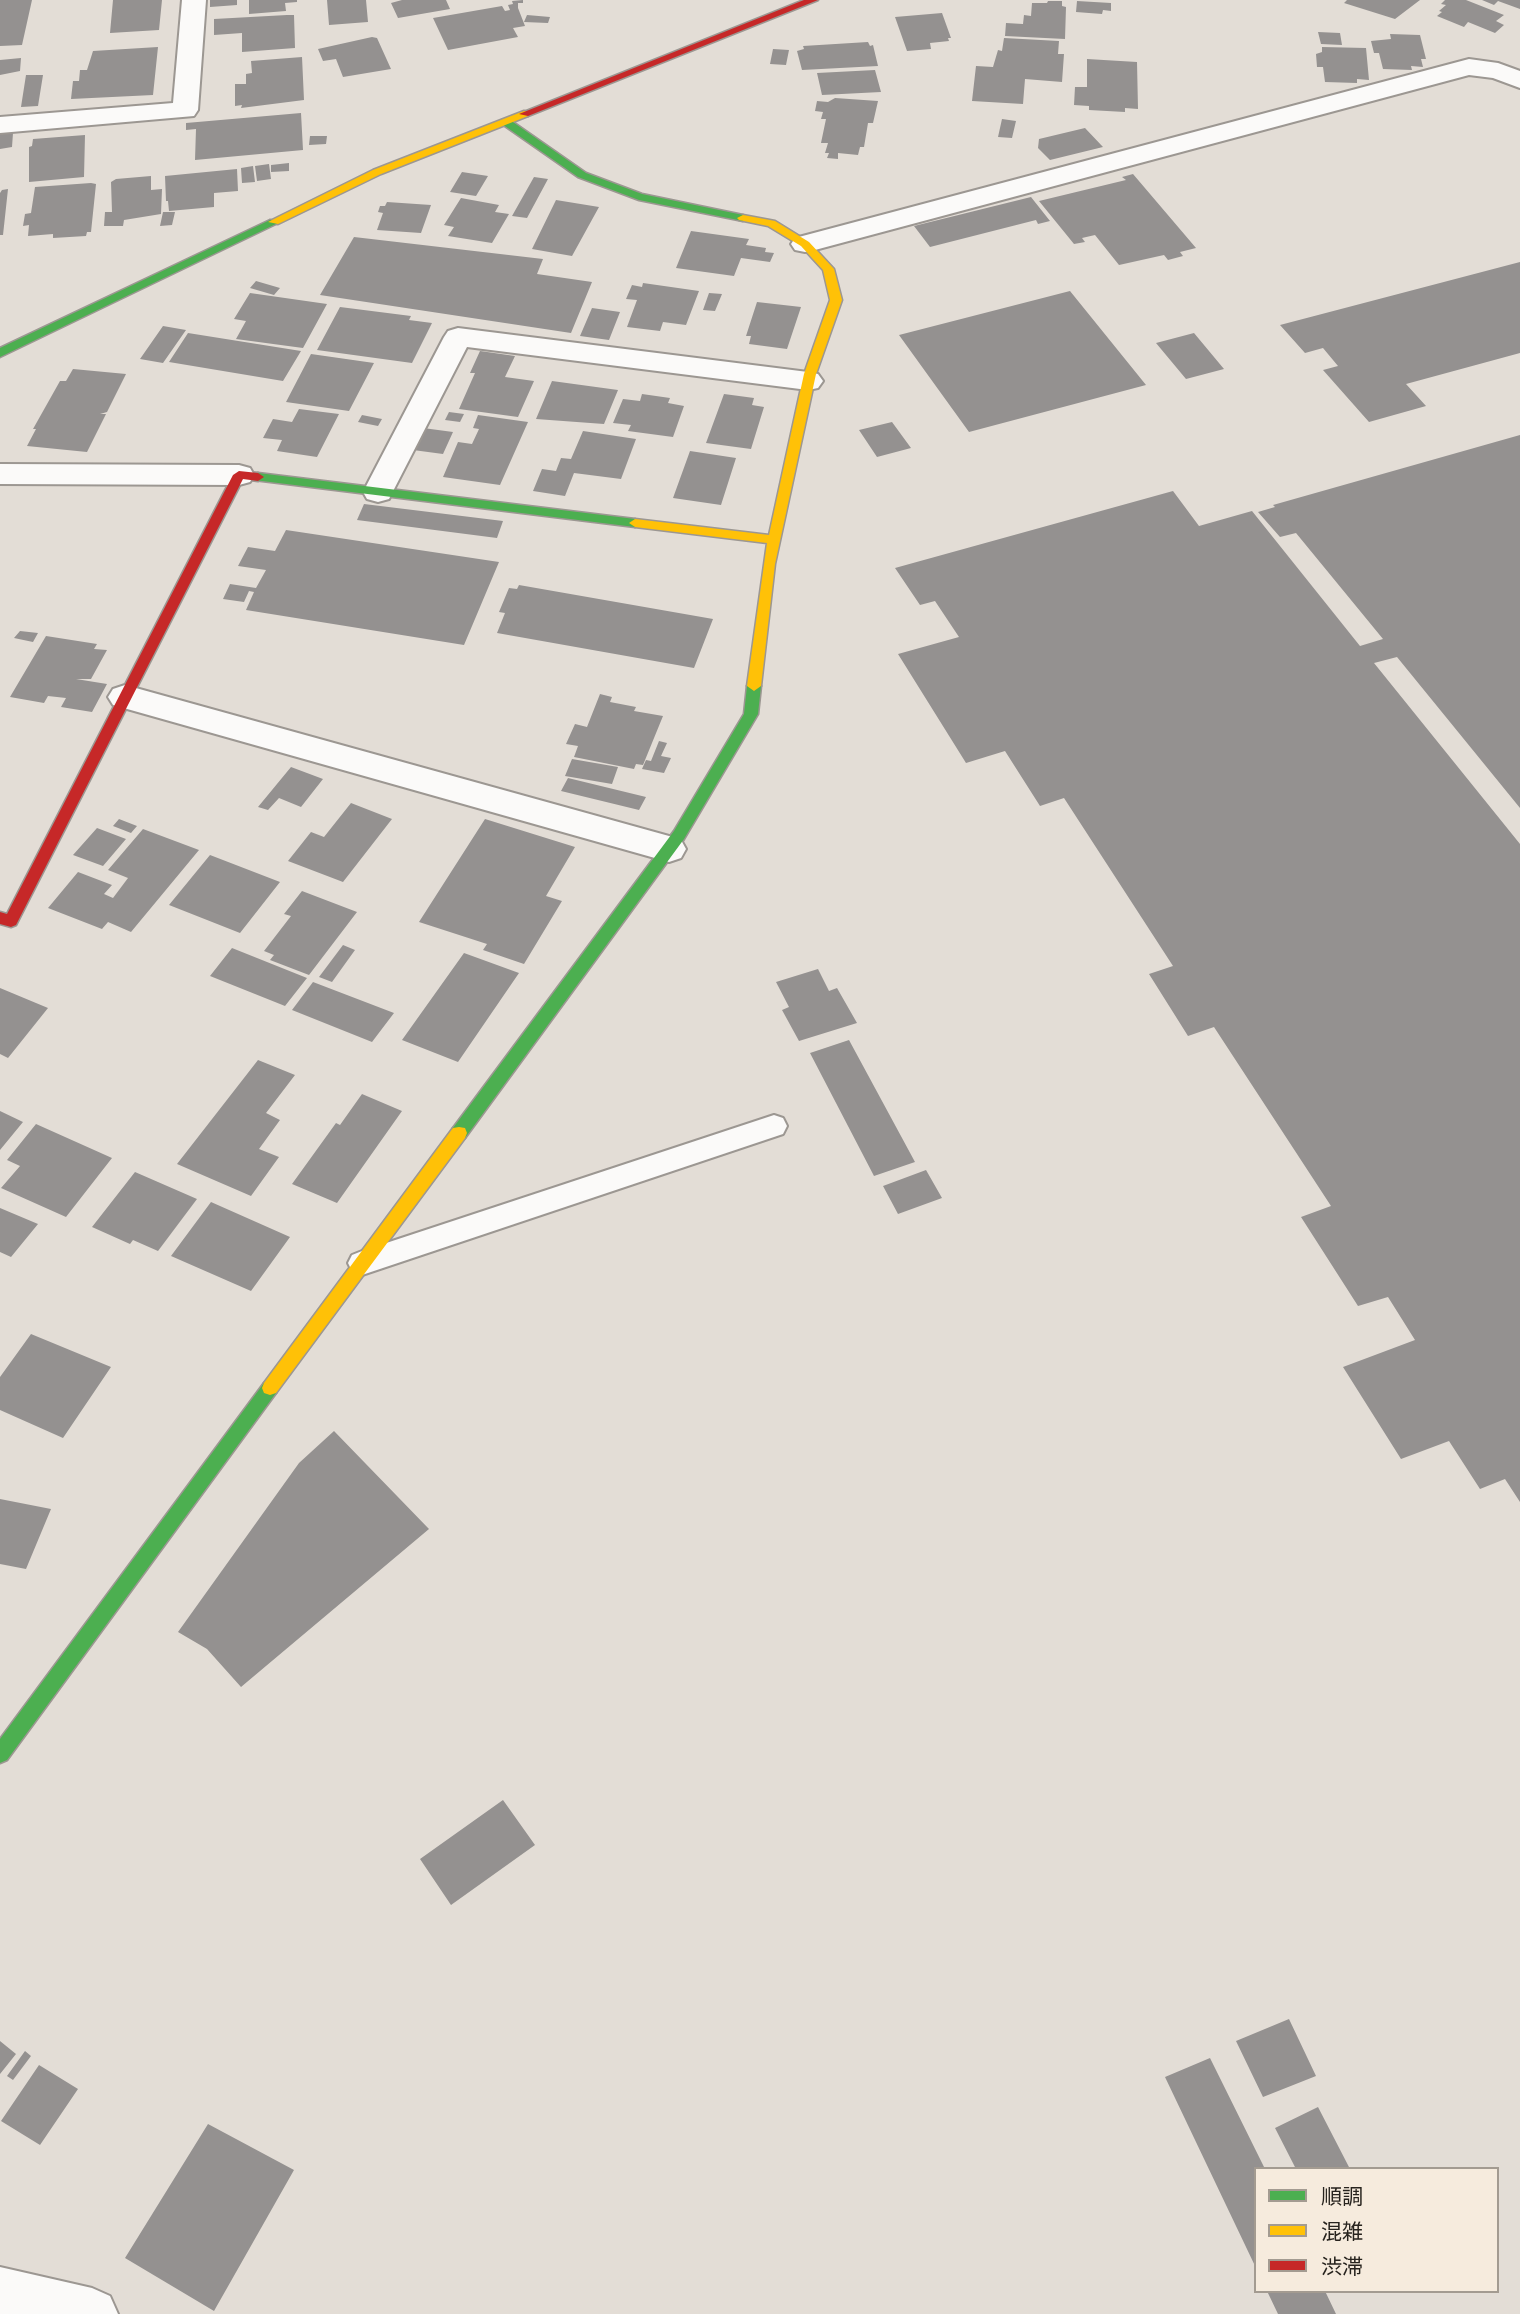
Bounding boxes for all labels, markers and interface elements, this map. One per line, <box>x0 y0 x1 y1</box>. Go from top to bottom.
legend <box>1254 2167 1499 2293</box>
text: 順調 <box>1321 2183 1363 2211</box>
text: 混雑 <box>1321 2218 1363 2246</box>
text: 渋滞 <box>1321 2253 1363 2281</box>

